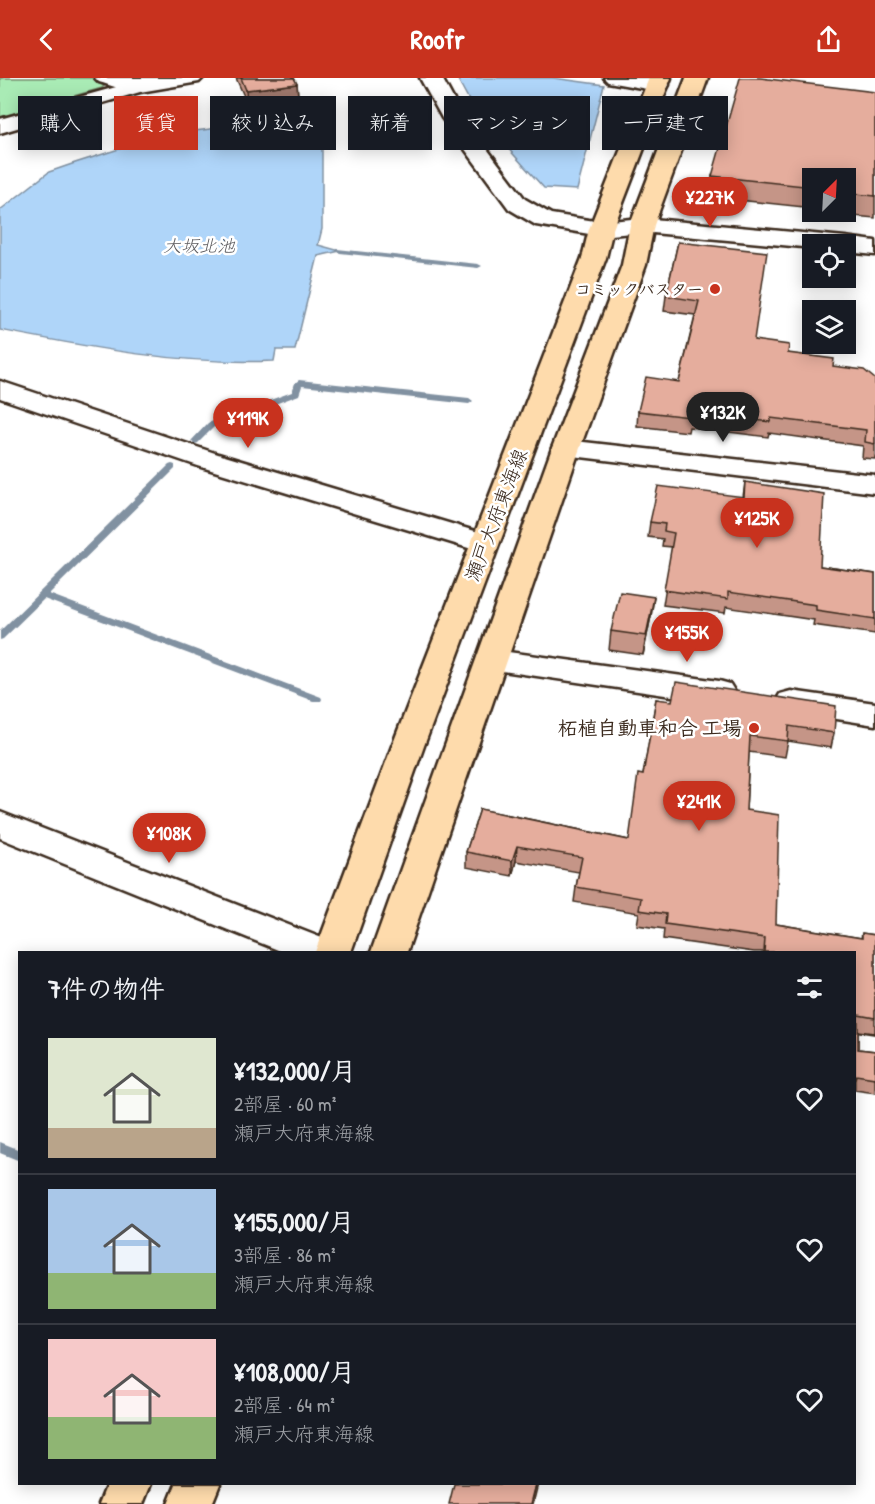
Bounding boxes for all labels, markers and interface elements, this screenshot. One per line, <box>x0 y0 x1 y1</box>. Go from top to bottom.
text: Roofr <box>410 21 465 57</box>
icon: back <box>30 23 63 56</box>
icon: share <box>812 23 845 56</box>
chip: 購入 <box>18 96 102 150</box>
chip: 賃貸 <box>114 96 198 150</box>
chip: 絞り込み <box>210 96 336 150</box>
chip: 新着 <box>348 96 432 150</box>
chip: マンション <box>444 96 590 150</box>
chip: 一戸建て <box>602 96 728 150</box>
north arrow <box>802 168 856 222</box>
map controls <box>802 168 856 354</box>
pin: ¥227K <box>668 177 752 228</box>
text: ¥227K <box>686 183 734 210</box>
water label: 大坂北池 <box>163 233 236 258</box>
button: locate <box>802 234 856 288</box>
place label: コミックバスター <box>575 278 703 300</box>
marker: コミックバスター <box>708 282 722 296</box>
button: layers <box>802 300 856 354</box>
pin: ¥132K <box>681 392 765 443</box>
pin: ¥119K <box>206 398 290 449</box>
text: ¥132K <box>700 398 746 425</box>
text: ¥119K <box>227 404 269 431</box>
street label: 瀬戸大府東海線 <box>458 445 533 585</box>
pin: ¥125K <box>715 498 799 549</box>
text: ¥125K <box>735 504 779 531</box>
pin: ¥155K <box>645 612 729 663</box>
text: ¥155K <box>665 618 709 645</box>
place label: 柘植自動車和合 工場 <box>557 714 742 741</box>
marker: 柘植自動車和合 工場 <box>747 721 761 735</box>
pin: ¥241K <box>657 781 741 832</box>
text: ¥241K <box>677 787 721 814</box>
pin: ¥108K <box>127 813 211 864</box>
text: ¥108K <box>147 819 191 846</box>
text: 7件の物件 <box>48 971 165 1006</box>
icon: filters <box>793 971 826 1004</box>
text: ¥132,000/月 <box>234 1053 357 1088</box>
icon: home <box>96 1062 168 1134</box>
icon: heart <box>793 1082 826 1115</box>
text: 2部屋 · 60 m² <box>234 1090 336 1117</box>
text: 瀬戸大府東海線 <box>234 1119 374 1146</box>
text: ¥155,000/月 <box>234 1204 355 1239</box>
icon: home <box>96 1213 168 1285</box>
icon: heart <box>793 1233 826 1266</box>
text: 3部屋 · 86 m² <box>234 1241 336 1268</box>
text: 瀬戸大府東海線 <box>234 1270 374 1297</box>
text: ¥108,000/月 <box>234 1354 356 1389</box>
icon: home <box>96 1363 168 1435</box>
icon: heart <box>793 1383 826 1416</box>
text: 2部屋 · 64 m² <box>234 1391 335 1418</box>
text: 瀬戸大府東海線 <box>234 1420 374 1447</box>

